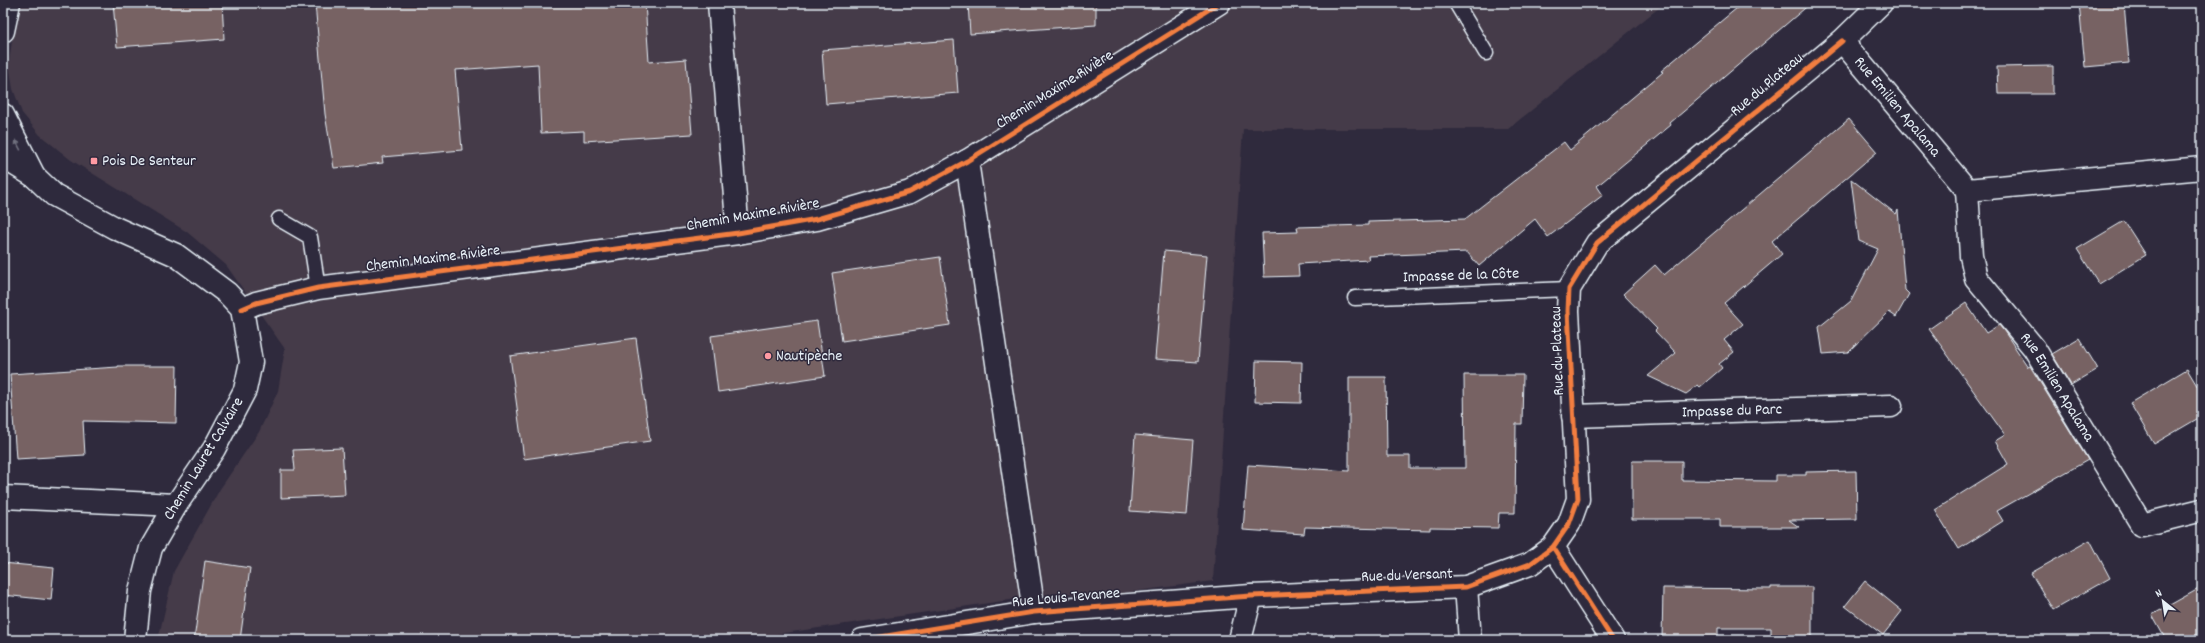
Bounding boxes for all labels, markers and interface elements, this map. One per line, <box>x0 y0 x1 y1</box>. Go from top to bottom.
street label: Chemin Maxime Rivière <box>992 45 1118 135</box>
street label: Rue du Plateau <box>1725 47 1809 123</box>
street label: Rue Emilien Apalama <box>1848 52 1947 163</box>
one-way arrow <box>15 140 21 151</box>
place label: Pois De Senteur <box>102 150 196 173</box>
marker: Pois De Senteur <box>89 156 99 166</box>
street label: Chemin Maxime Rivière <box>685 192 821 238</box>
street label: Chemin Maxime Rivière <box>365 239 501 279</box>
street label: Impasse de la Côte <box>1403 262 1519 290</box>
street label: Rue du Plateau <box>1545 306 1571 396</box>
street label: Rue Emilien Apalama <box>2014 328 2100 447</box>
place label: Nautipèche <box>776 345 842 368</box>
marker: Nautipèche <box>763 351 773 361</box>
street label: Chemin Lauret Calvaire <box>158 393 250 525</box>
street label: Impasse du Parc <box>1681 398 1782 424</box>
street label: Rue du Versant <box>1361 563 1453 589</box>
north arrow <box>2143 581 2183 621</box>
street label: Rue Louis Tevanee <box>1011 582 1121 614</box>
text: N <box>2153 586 2166 602</box>

